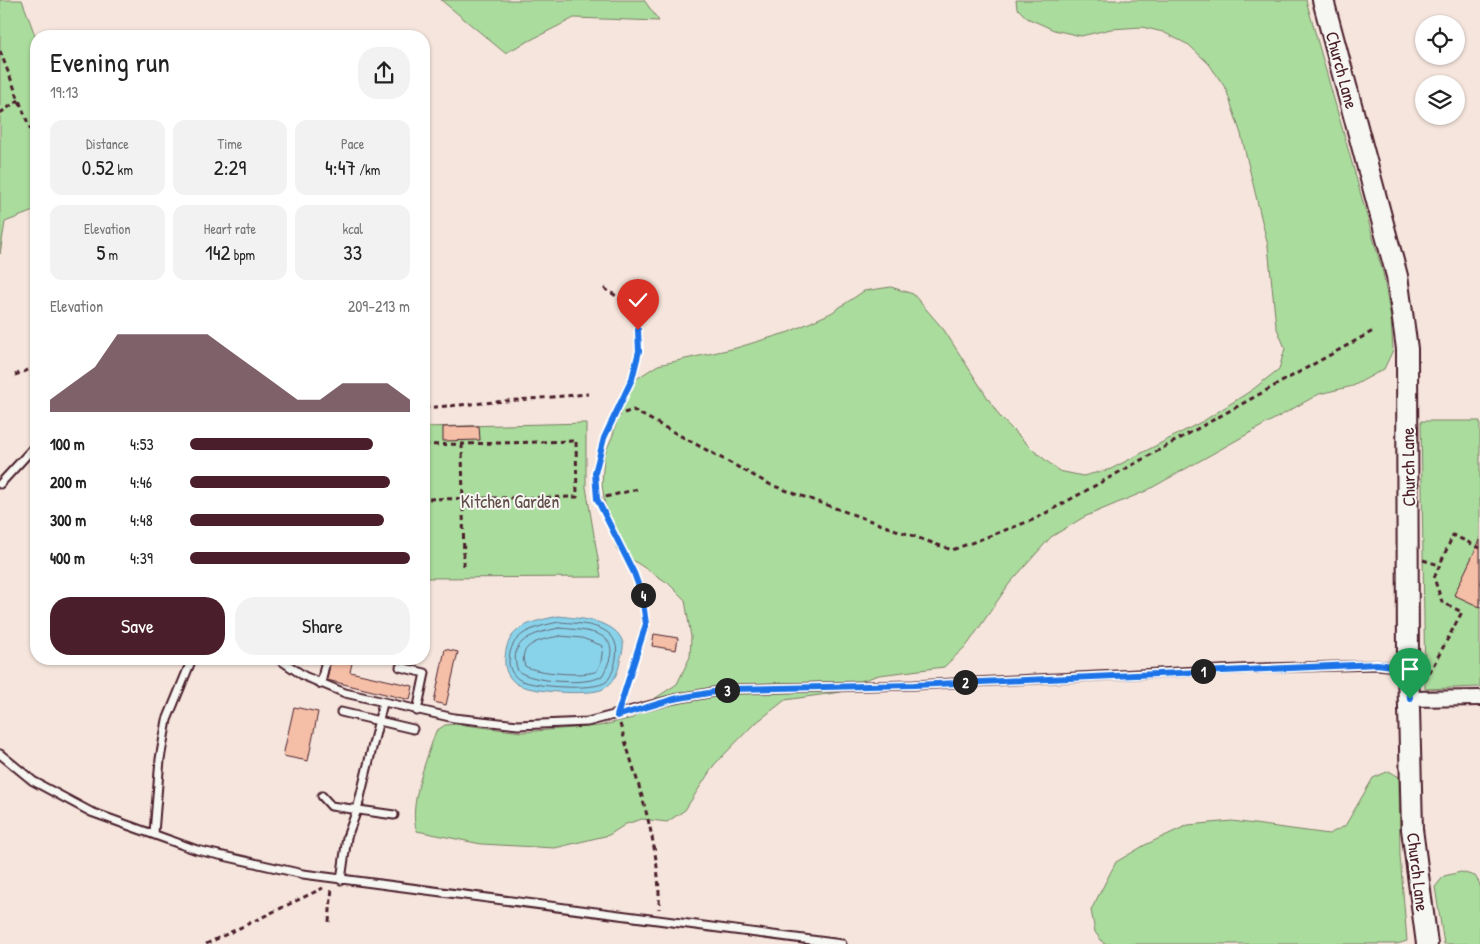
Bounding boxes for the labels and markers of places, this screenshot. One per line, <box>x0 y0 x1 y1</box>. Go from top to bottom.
pin <box>617 279 659 330</box>
pin: 4 <box>630 582 656 608</box>
pin <box>1389 648 1431 699</box>
pin: 1 <box>1190 658 1216 684</box>
pin: 2 <box>952 670 978 694</box>
pin: 3 <box>714 678 740 702</box>

